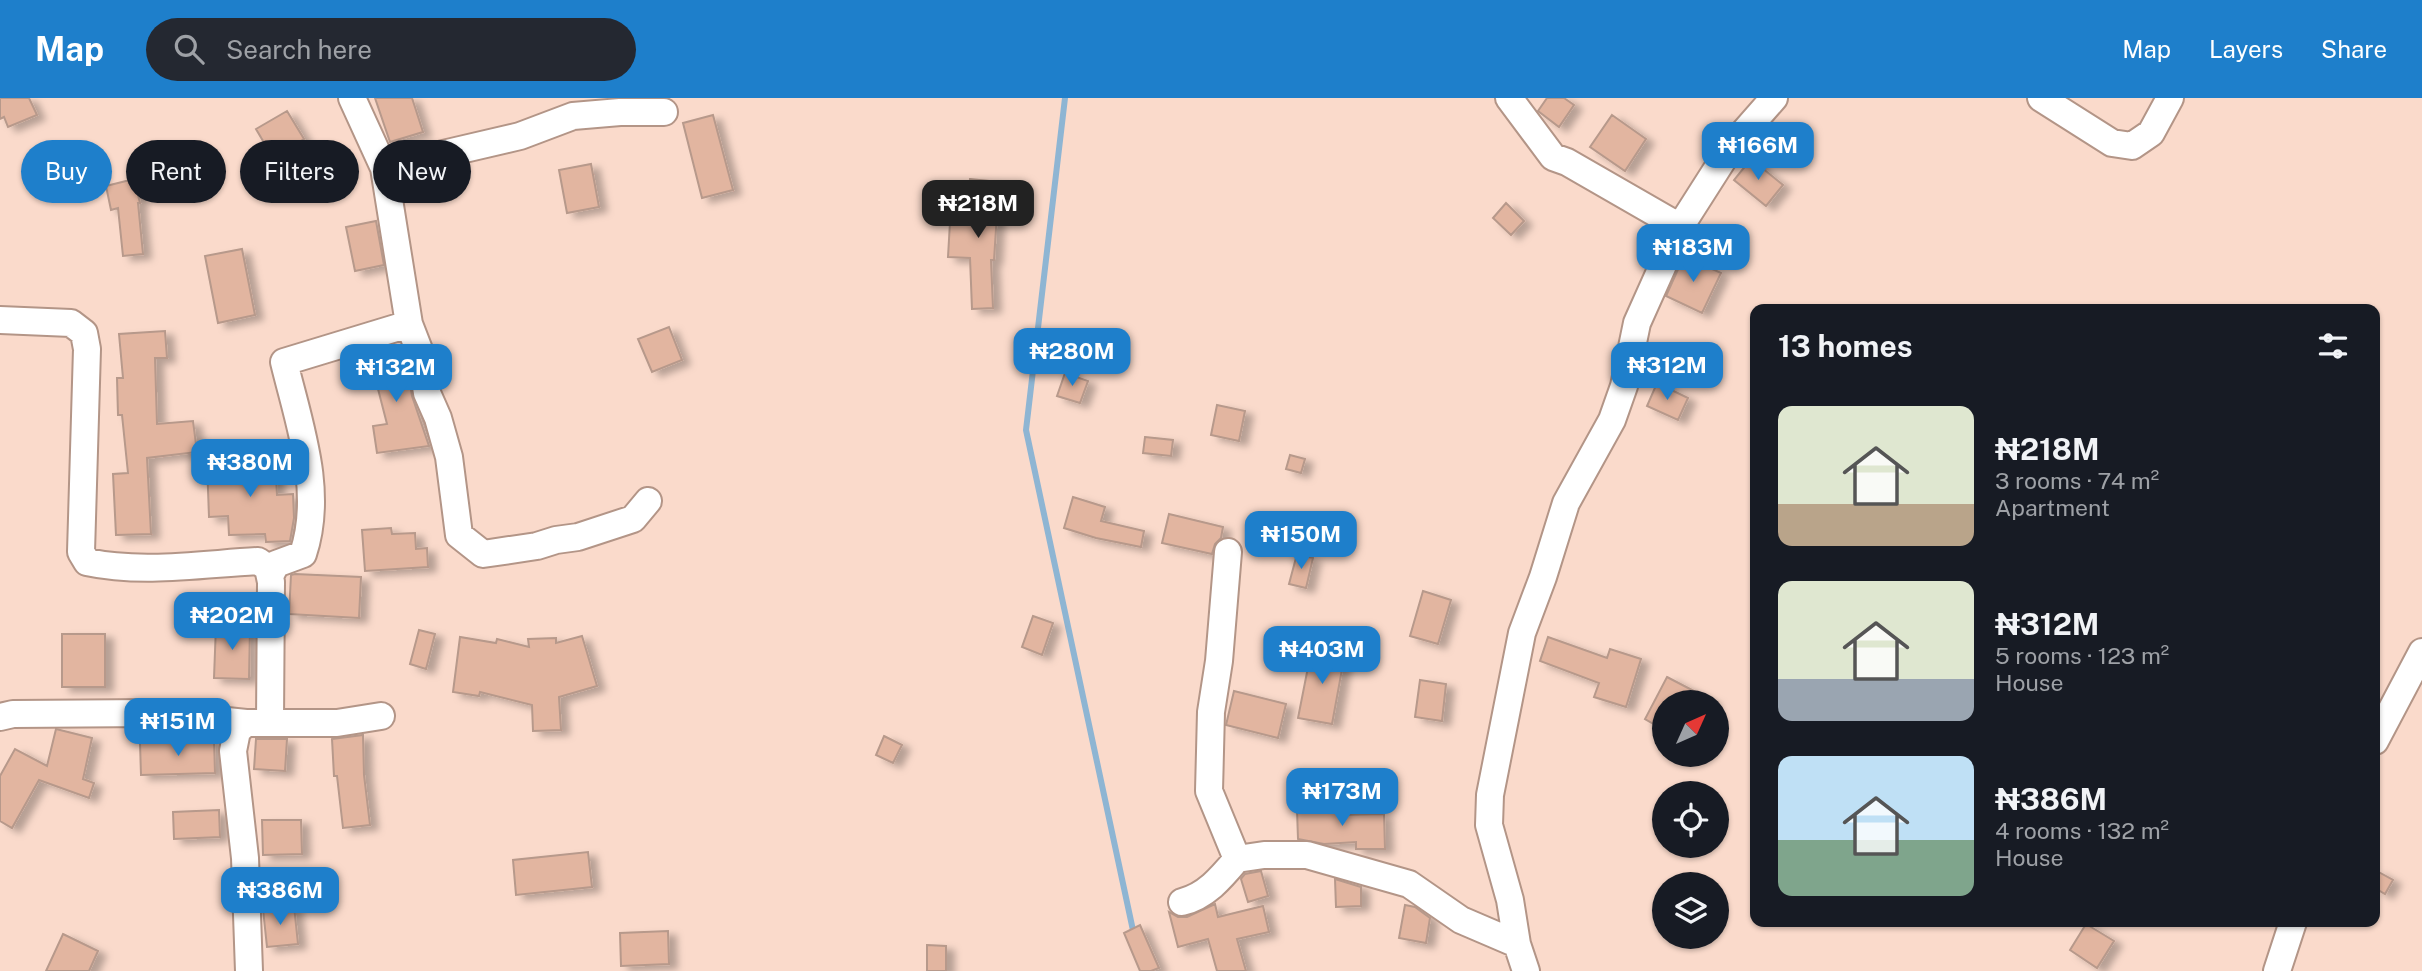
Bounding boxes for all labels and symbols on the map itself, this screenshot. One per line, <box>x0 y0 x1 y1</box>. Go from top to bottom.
pin: ₦166M <box>1709 122 1807 182</box>
pin: ₦218M <box>929 180 1027 240</box>
pin: ₦183M <box>1644 225 1742 284</box>
pin: ₦280M <box>1023 328 1121 388</box>
pin: ₦312M <box>1618 342 1716 402</box>
pin: ₦132M <box>347 344 445 404</box>
pin: ₦380M <box>201 440 299 499</box>
pin: ₦150M <box>1252 512 1350 571</box>
pin: ₦202M <box>183 592 281 652</box>
pin: ₦403M <box>1273 626 1371 686</box>
north arrow <box>1652 690 1729 766</box>
pin: ₦151M <box>129 698 227 758</box>
pin: ₦173M <box>1293 768 1391 828</box>
pin: ₦386M <box>231 868 329 927</box>

